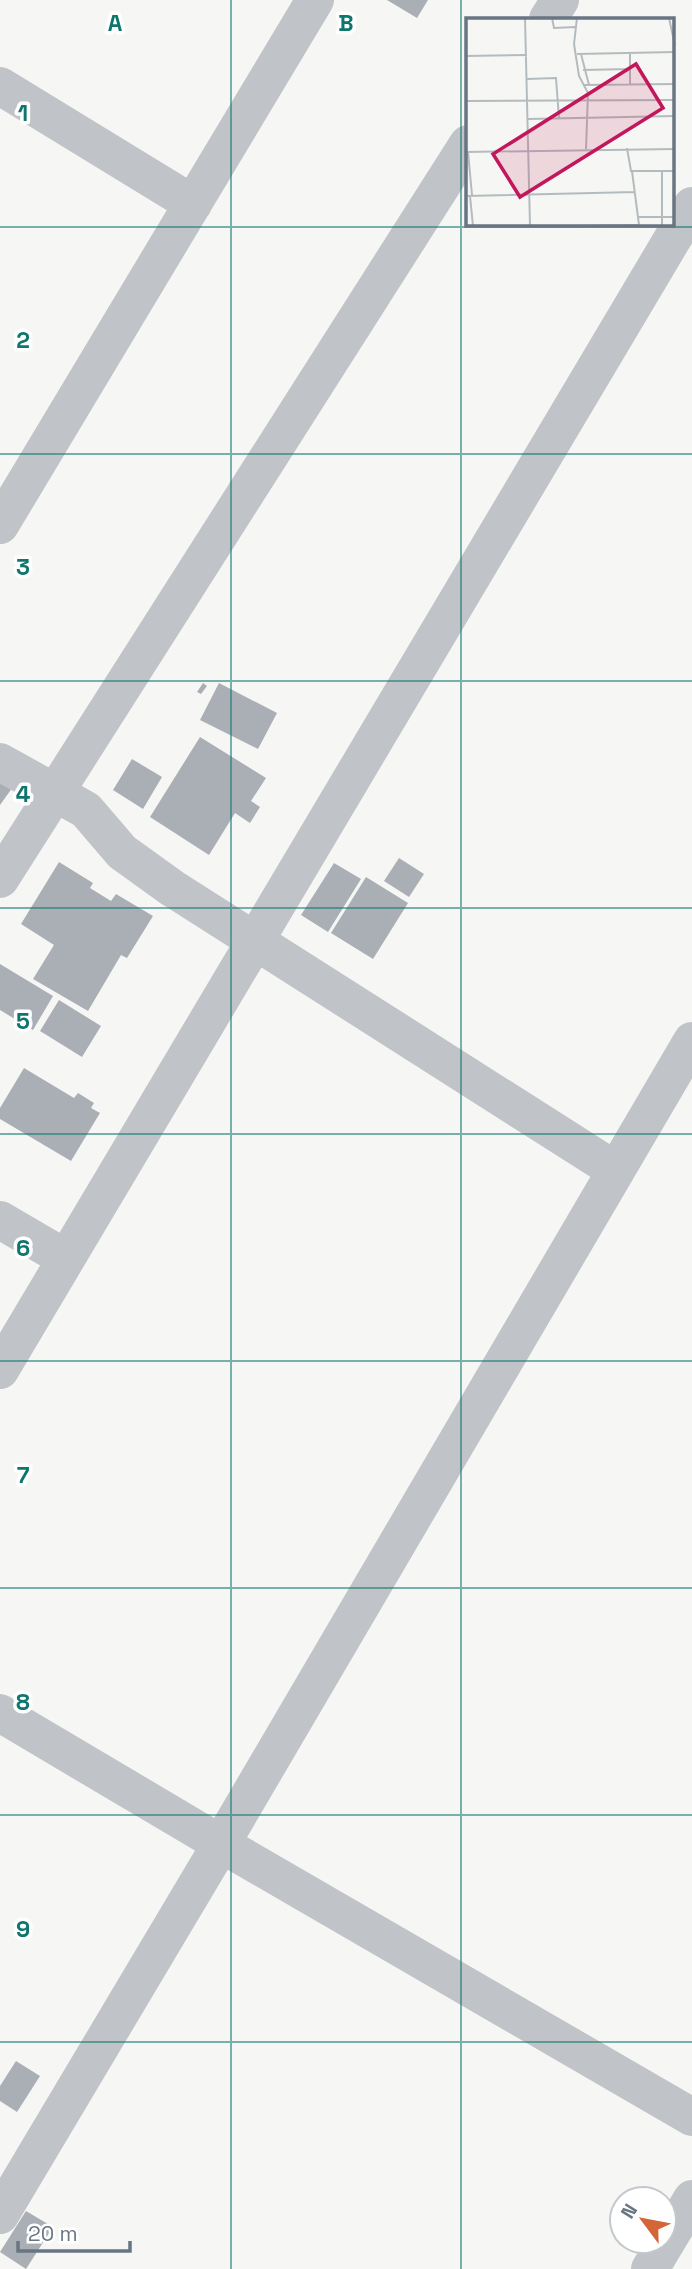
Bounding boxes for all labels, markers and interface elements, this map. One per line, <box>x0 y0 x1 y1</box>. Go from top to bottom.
text: A <box>108 8 123 38</box>
text: B <box>338 8 354 38</box>
inset map <box>466 18 674 226</box>
text: 1 <box>18 98 28 128</box>
text: 2 <box>16 325 30 355</box>
text: 3 <box>16 552 30 582</box>
text: 4 <box>16 779 31 809</box>
text: 5 <box>16 1006 30 1036</box>
text: 6 <box>16 1233 30 1263</box>
text: 7 <box>17 1460 30 1490</box>
text: 8 <box>16 1687 30 1717</box>
text: 9 <box>16 1914 30 1944</box>
north arrow <box>608 2185 678 2255</box>
text: N <box>615 2199 643 2223</box>
scale bar <box>18 2210 130 2254</box>
text: 20 m <box>28 2220 78 2247</box>

